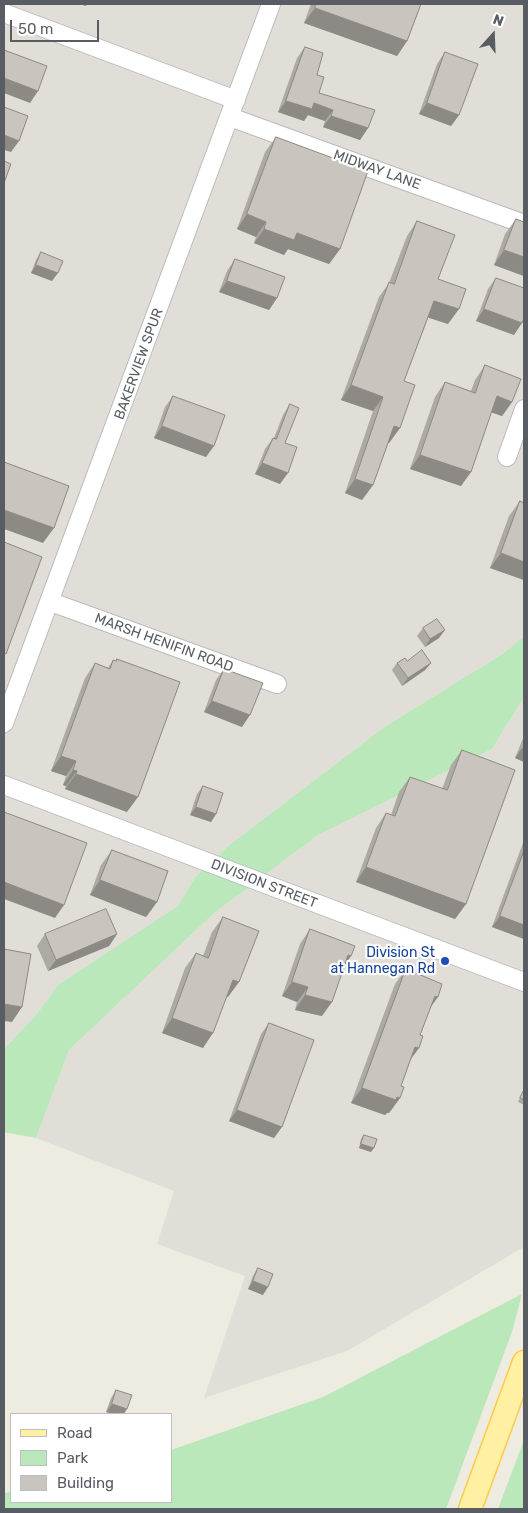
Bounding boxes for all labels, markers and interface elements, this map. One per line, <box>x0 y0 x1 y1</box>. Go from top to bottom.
scale bar <box>12 10 101 42</box>
north arrow <box>468 10 518 60</box>
text: N <box>491 11 506 30</box>
text: 50 m <box>18 20 53 38</box>
street label: MIDWAY LANE <box>331 146 423 194</box>
street label: BAKERVIEW SPUR <box>111 306 167 422</box>
street label: MARSH HENIFIN ROAD <box>92 610 236 676</box>
street label: DIVISION STREET <box>208 856 320 912</box>
place label: Division St at Hannegan Rd <box>330 945 435 978</box>
marker: Division St at Hannegan Rd <box>439 955 451 967</box>
legend <box>10 1413 172 1503</box>
text: Road <box>57 1424 93 1442</box>
text: Park <box>57 1449 88 1467</box>
text: Building <box>57 1474 114 1492</box>

